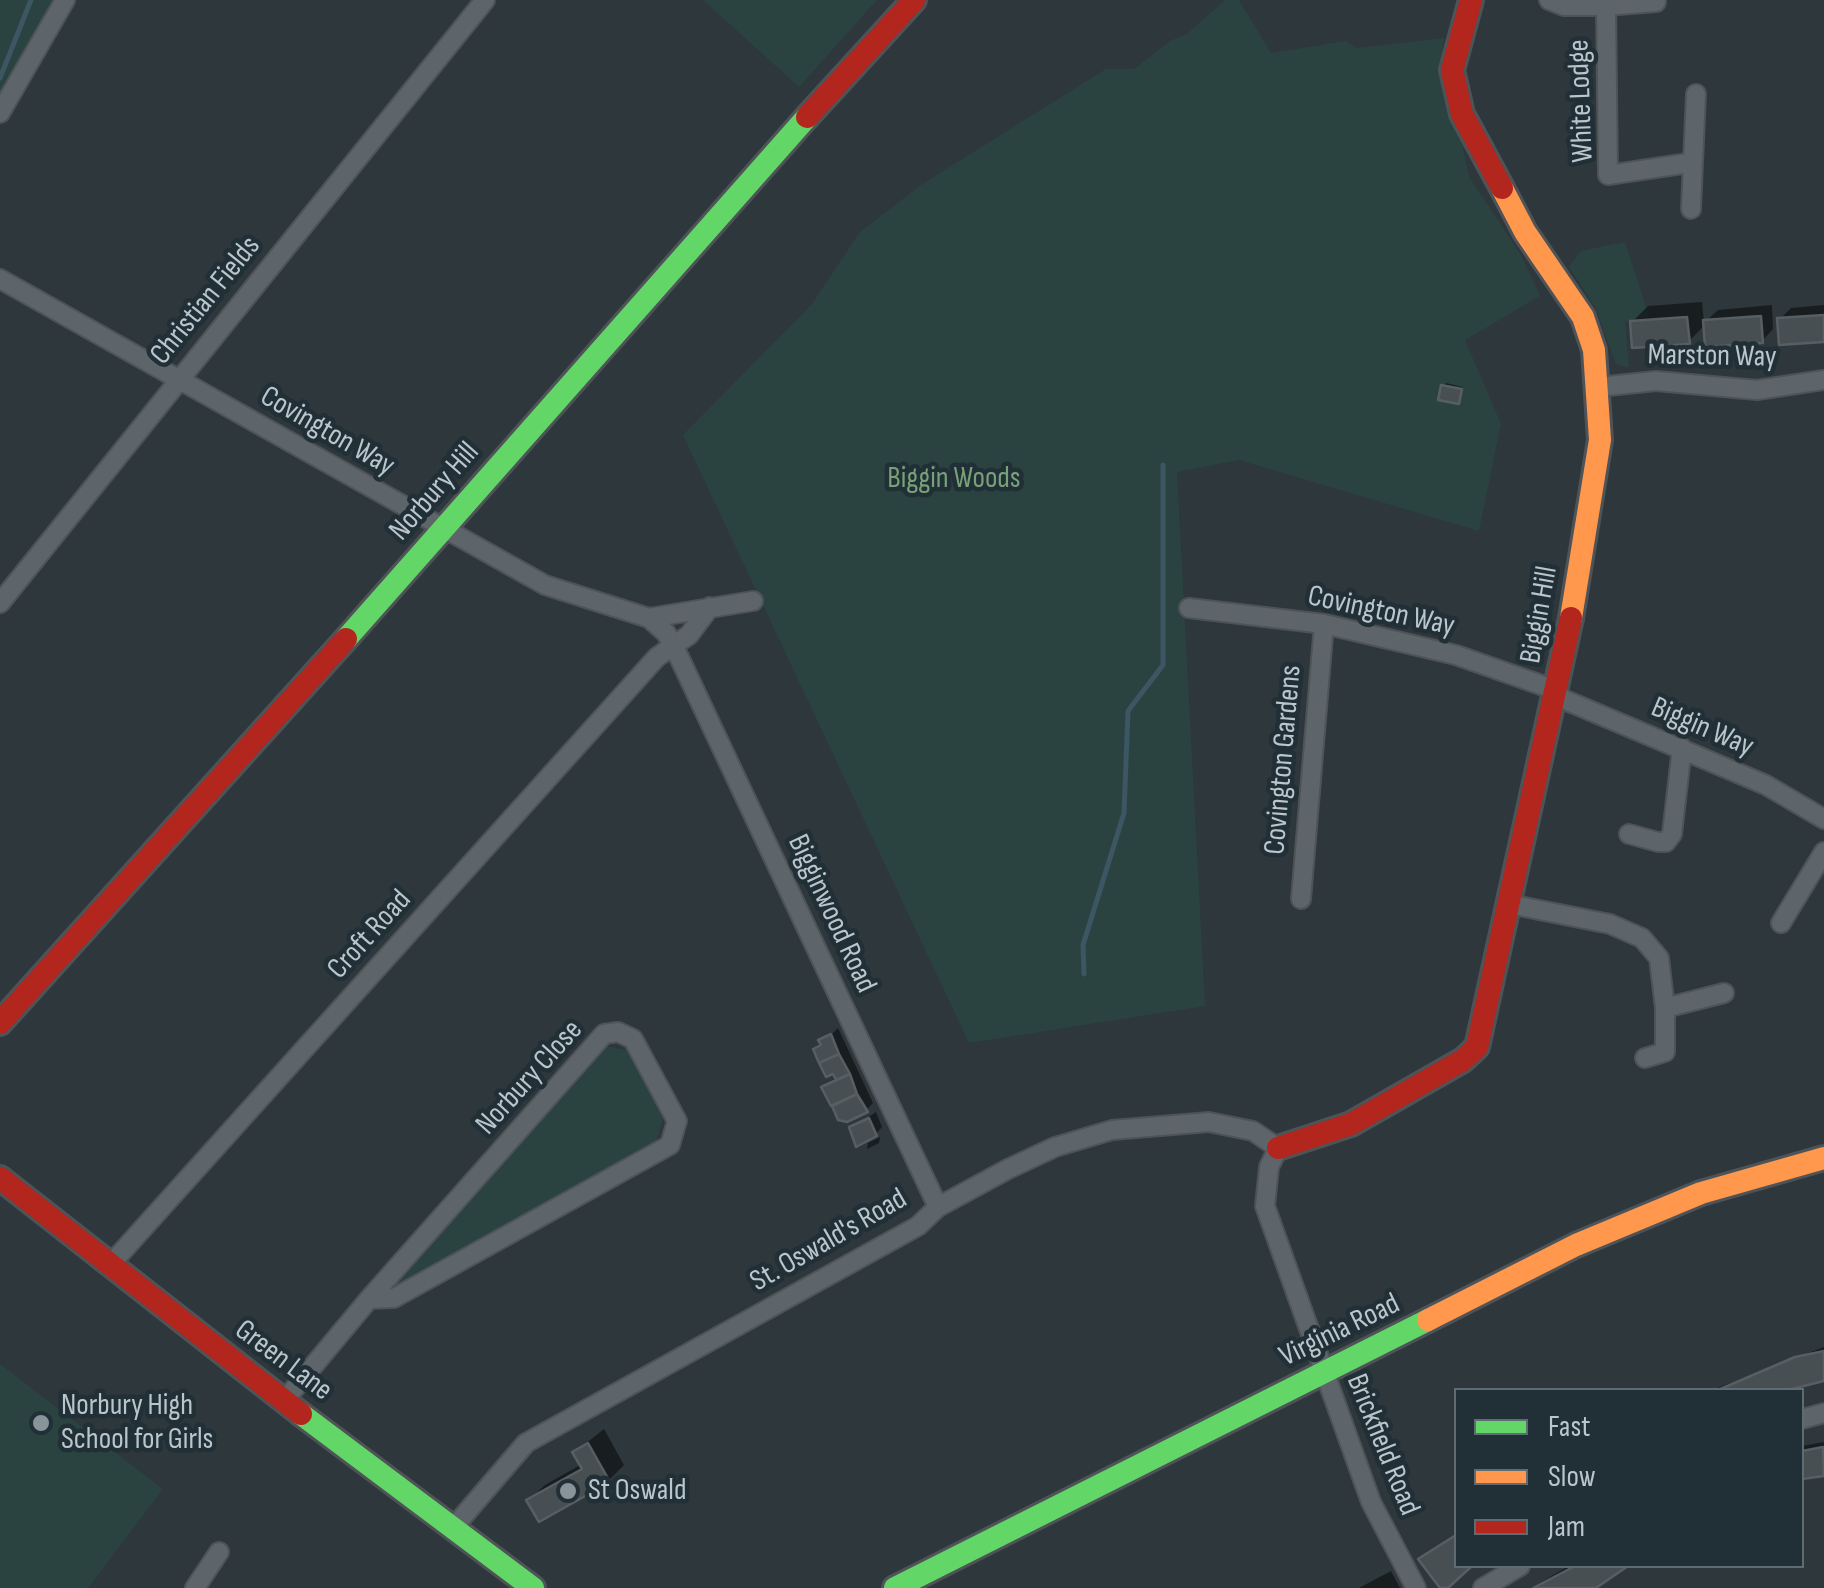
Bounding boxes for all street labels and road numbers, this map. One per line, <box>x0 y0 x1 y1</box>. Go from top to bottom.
street label: White Lodge <box>1562 39 1602 163</box>
street label: Christian Fields <box>143 230 269 372</box>
street label: Marston Way <box>1647 338 1777 376</box>
street label: Covington Way <box>253 379 401 485</box>
street label: Norbury Hill <box>383 435 487 549</box>
street label: Biggin Hill <box>1514 564 1566 666</box>
street label: Covington Way <box>1304 579 1458 645</box>
street label: Covington Gardens <box>1258 664 1310 856</box>
street label: Biggin Way <box>1645 690 1759 766</box>
street label: Bigginwood Road <box>779 829 883 999</box>
street label: Croft Road <box>321 883 419 987</box>
street label: Norbury Close <box>469 1013 591 1143</box>
street label: St. Oswald's Road <box>744 1182 914 1300</box>
street label: Virginia Road <box>1274 1287 1406 1375</box>
street label: Green Lane <box>227 1313 339 1409</box>
street label: Brickfield Road <box>1337 1369 1427 1521</box>

